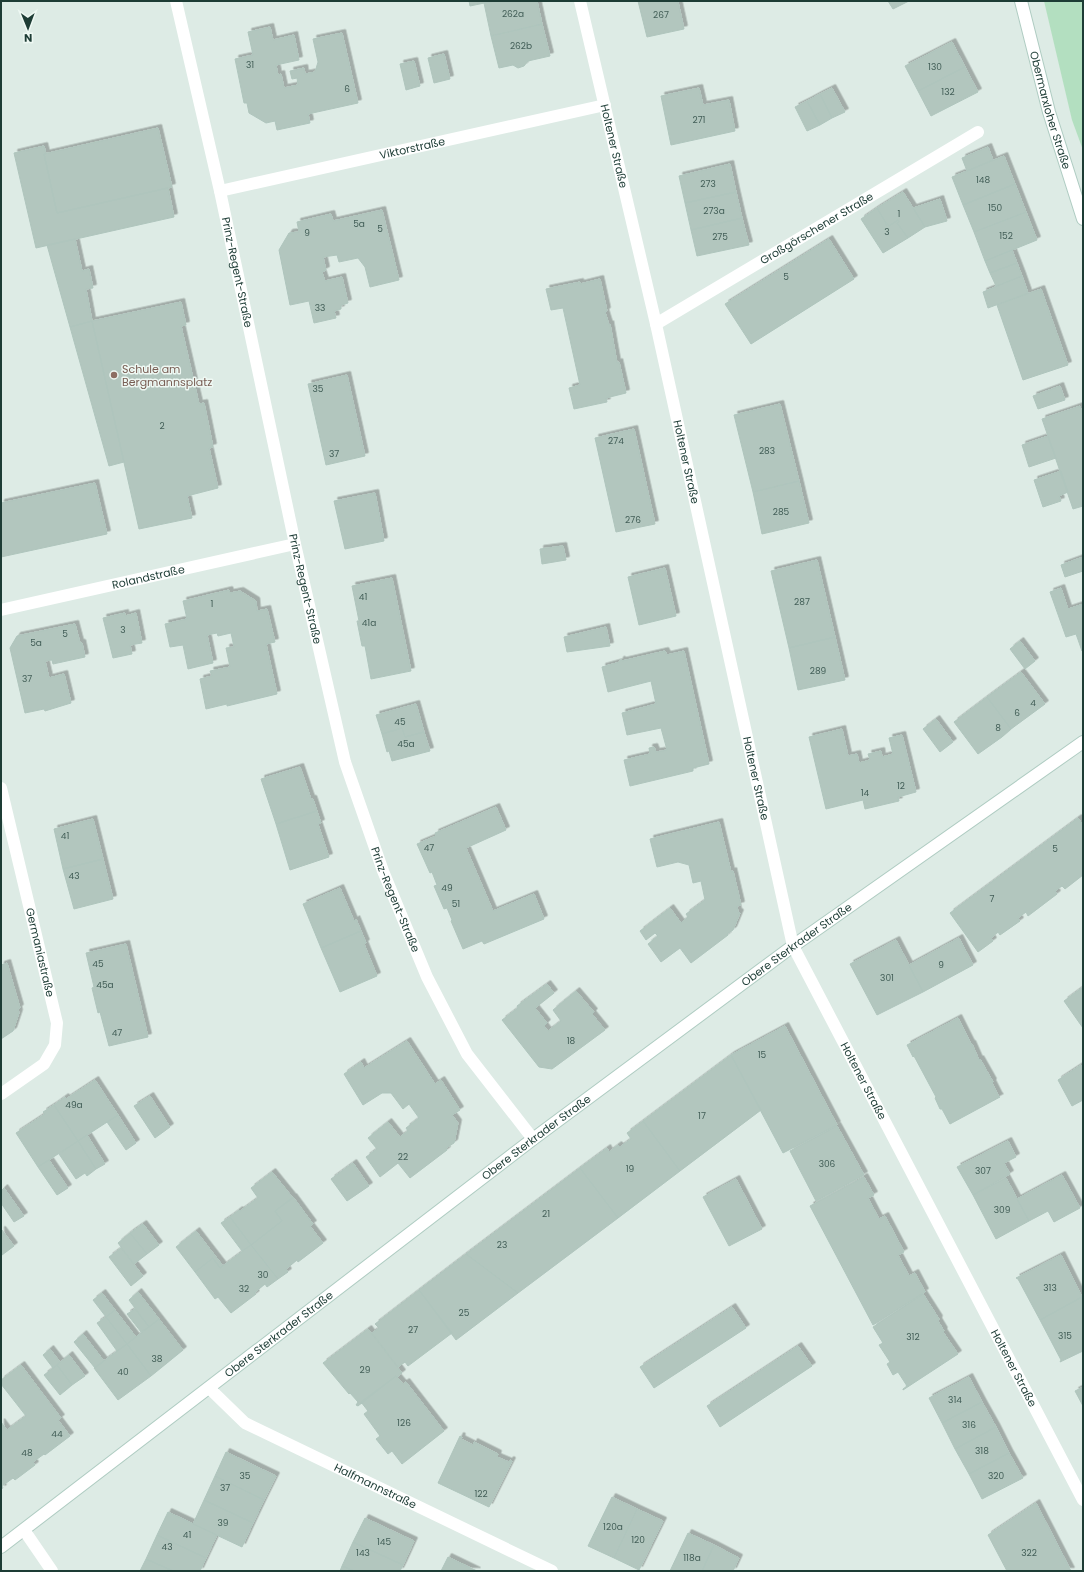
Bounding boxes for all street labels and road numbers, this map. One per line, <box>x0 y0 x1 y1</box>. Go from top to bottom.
street label: Obermarxloher Straße <box>1026 49 1075 171</box>
street label: Holtener Straße <box>597 103 632 190</box>
street label: Viktorstraße <box>378 133 447 163</box>
street label: Großgörschener Straße <box>757 188 876 268</box>
street label: Prinz-Regent-Straße <box>218 215 257 329</box>
street label: Holtener Straße <box>669 418 703 506</box>
street label: Prinz-Regent-Straße <box>285 532 326 646</box>
street label: Rolandstraße <box>110 561 186 593</box>
street label: Holtener Straße <box>739 735 773 822</box>
street label: Prinz-Regent-Straße <box>367 844 424 955</box>
street label: Obere Sterkrader Straße <box>738 899 855 990</box>
street label: Germaniastraße <box>22 906 59 999</box>
street label: Holtener Straße <box>837 1039 891 1123</box>
street label: Obere Sterkrader Straße <box>478 1091 594 1184</box>
street label: Obere Sterkrader Straße <box>221 1287 337 1381</box>
street label: Holtener Straße <box>987 1326 1041 1410</box>
street label: Halfmannstraße <box>331 1459 420 1513</box>

